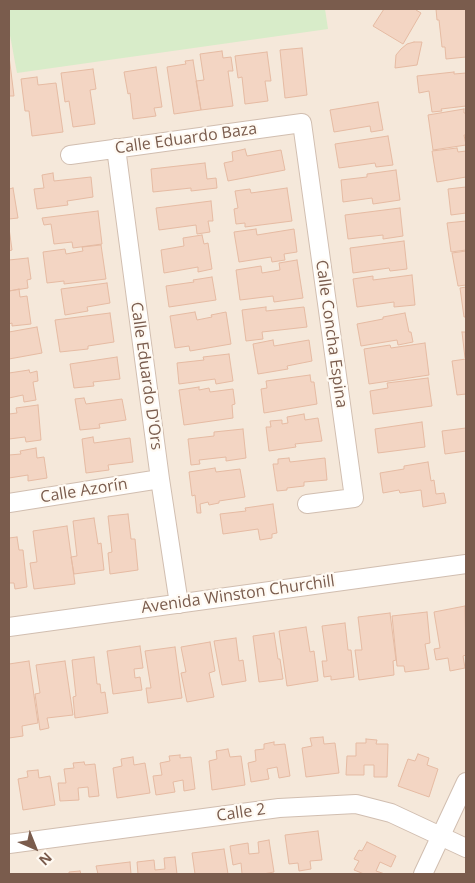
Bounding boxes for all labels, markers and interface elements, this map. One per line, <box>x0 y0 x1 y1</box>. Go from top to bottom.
street label: Calle Eduardo Baza <box>114 120 258 158</box>
street label: Calle Concha Espina <box>311 259 351 409</box>
street label: Calle Eduardo D'Ors <box>126 301 166 451</box>
street label: Calle Azorín <box>39 475 129 507</box>
street label: Avenida Winston Churchill <box>140 572 336 618</box>
street label: Calle 2 <box>215 800 267 826</box>
north arrow <box>10 823 60 873</box>
text: N <box>35 848 56 870</box>

